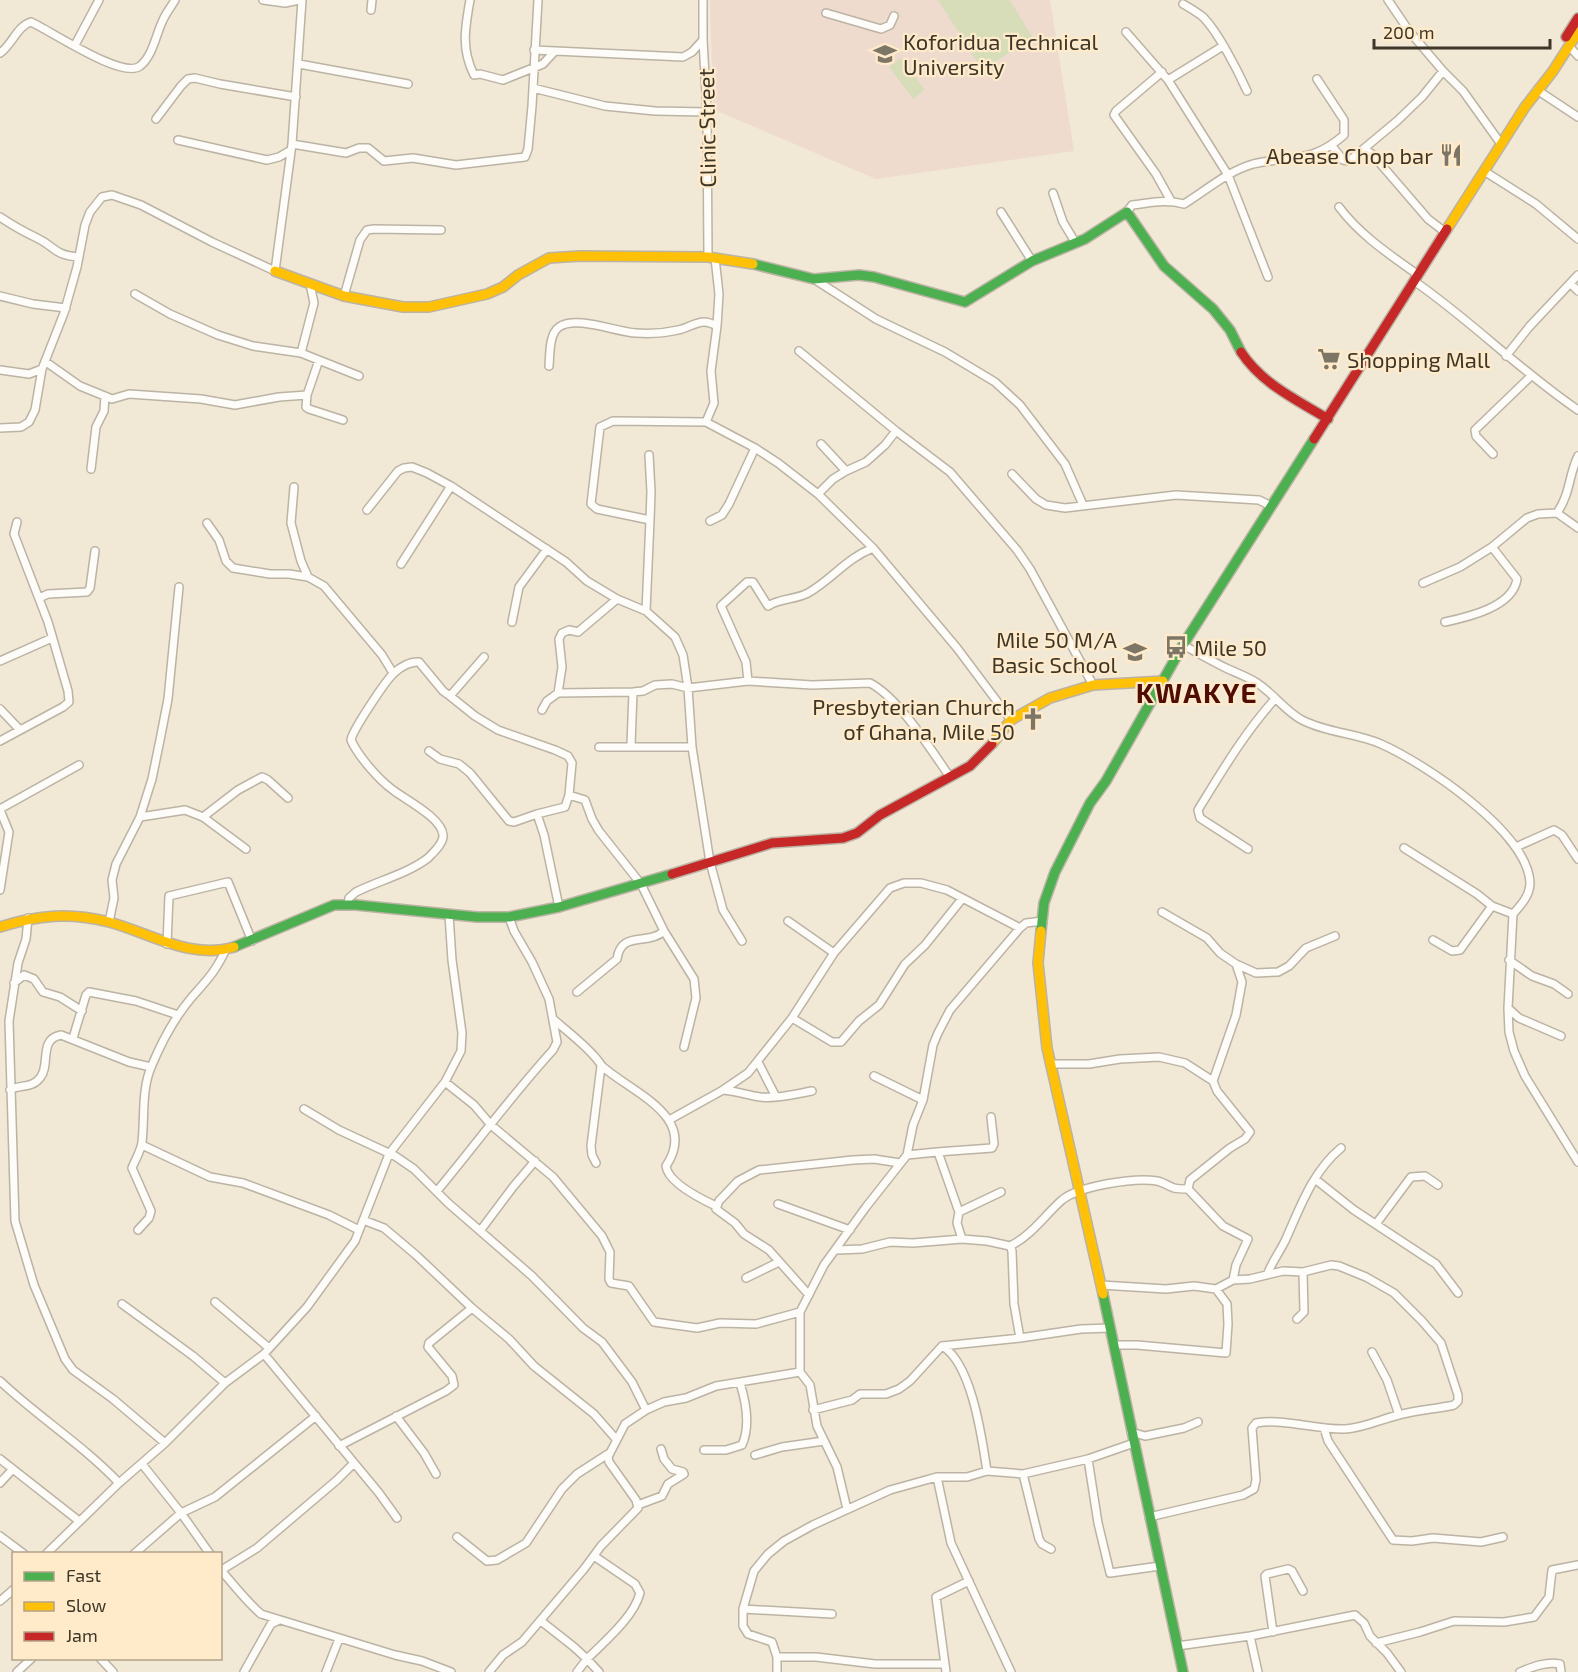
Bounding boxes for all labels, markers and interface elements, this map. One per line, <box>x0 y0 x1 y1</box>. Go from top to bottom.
scale bar <box>1374 12 1550 50</box>
text: 200 m <box>1383 21 1435 43</box>
place label: Koforidua Technical University <box>903 28 1099 79</box>
school or university icon: Koforidua Technical University <box>872 41 898 67</box>
street label: Clinic Street <box>692 68 720 188</box>
place label: Abease Chop bar <box>1266 142 1433 168</box>
restaurant icon: Abease Chop bar <box>1438 142 1464 168</box>
supermarket icon: Shopping Mall <box>1316 346 1342 372</box>
place label: Shopping Mall <box>1347 346 1490 372</box>
place label: Mile 50 M/A Basic School <box>992 626 1117 677</box>
bus stop icon: Mile 50 <box>1163 634 1189 660</box>
place label: Mile 50 <box>1194 634 1267 660</box>
school or university icon: Mile 50 M/A Basic School <box>1122 639 1148 665</box>
district label: KWAKYE <box>1136 675 1258 709</box>
place label: Presbyterian Church of Ghana, Mile 50 <box>812 693 1015 744</box>
church icon: Presbyterian Church of Ghana, Mile 50 <box>1020 706 1046 732</box>
legend <box>12 1552 222 1660</box>
text: Fast <box>66 1564 101 1586</box>
text: Slow <box>66 1594 107 1616</box>
text: Jam <box>66 1624 98 1646</box>

